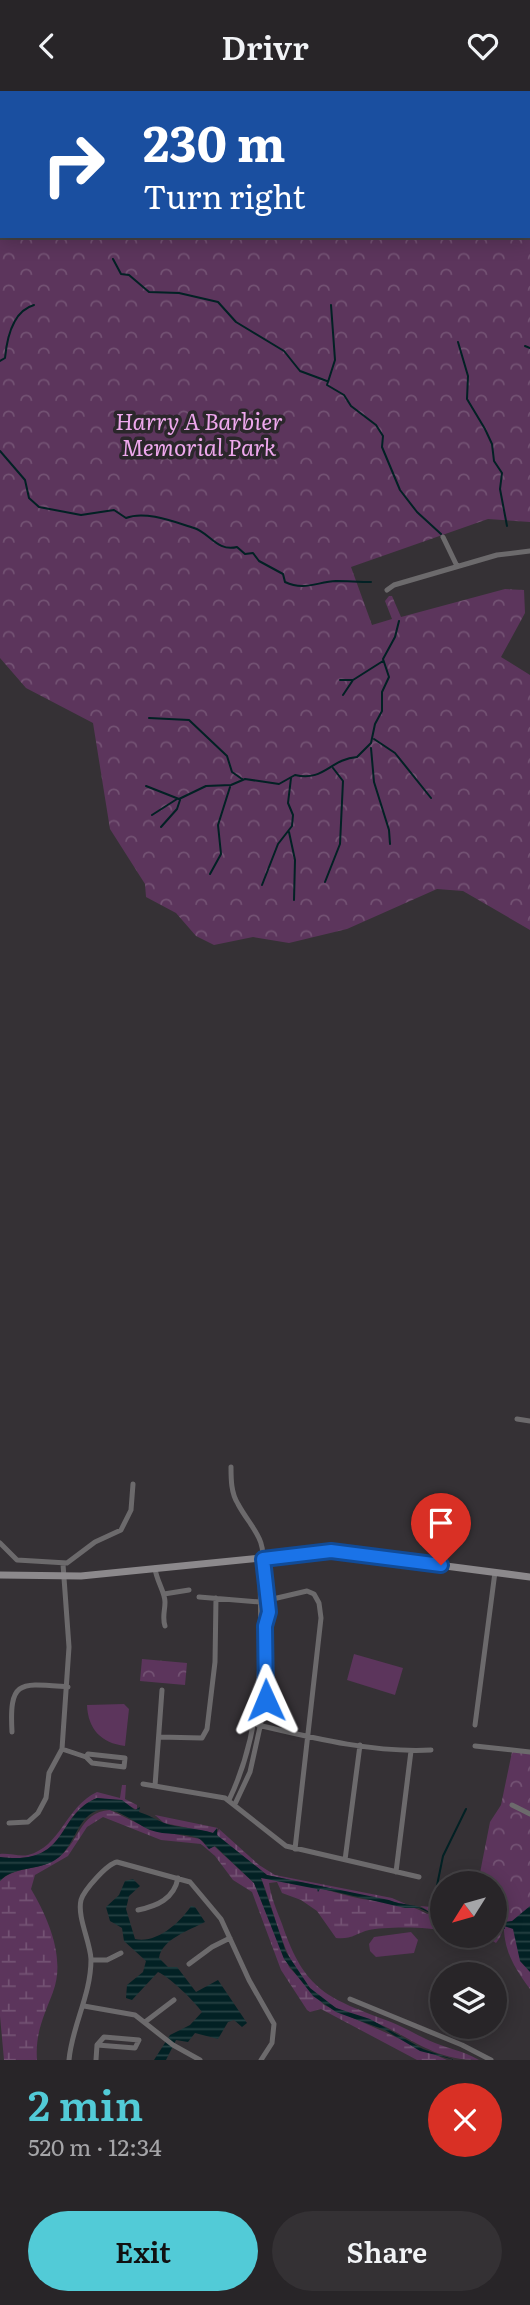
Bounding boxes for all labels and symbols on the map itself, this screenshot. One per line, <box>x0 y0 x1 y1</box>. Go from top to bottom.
park label: Harry A Barbier Memorial Park <box>115 403 283 463</box>
pin <box>411 1493 471 1565</box>
position arrow <box>229 1663 303 1737</box>
north arrow <box>430 1871 508 1948</box>

